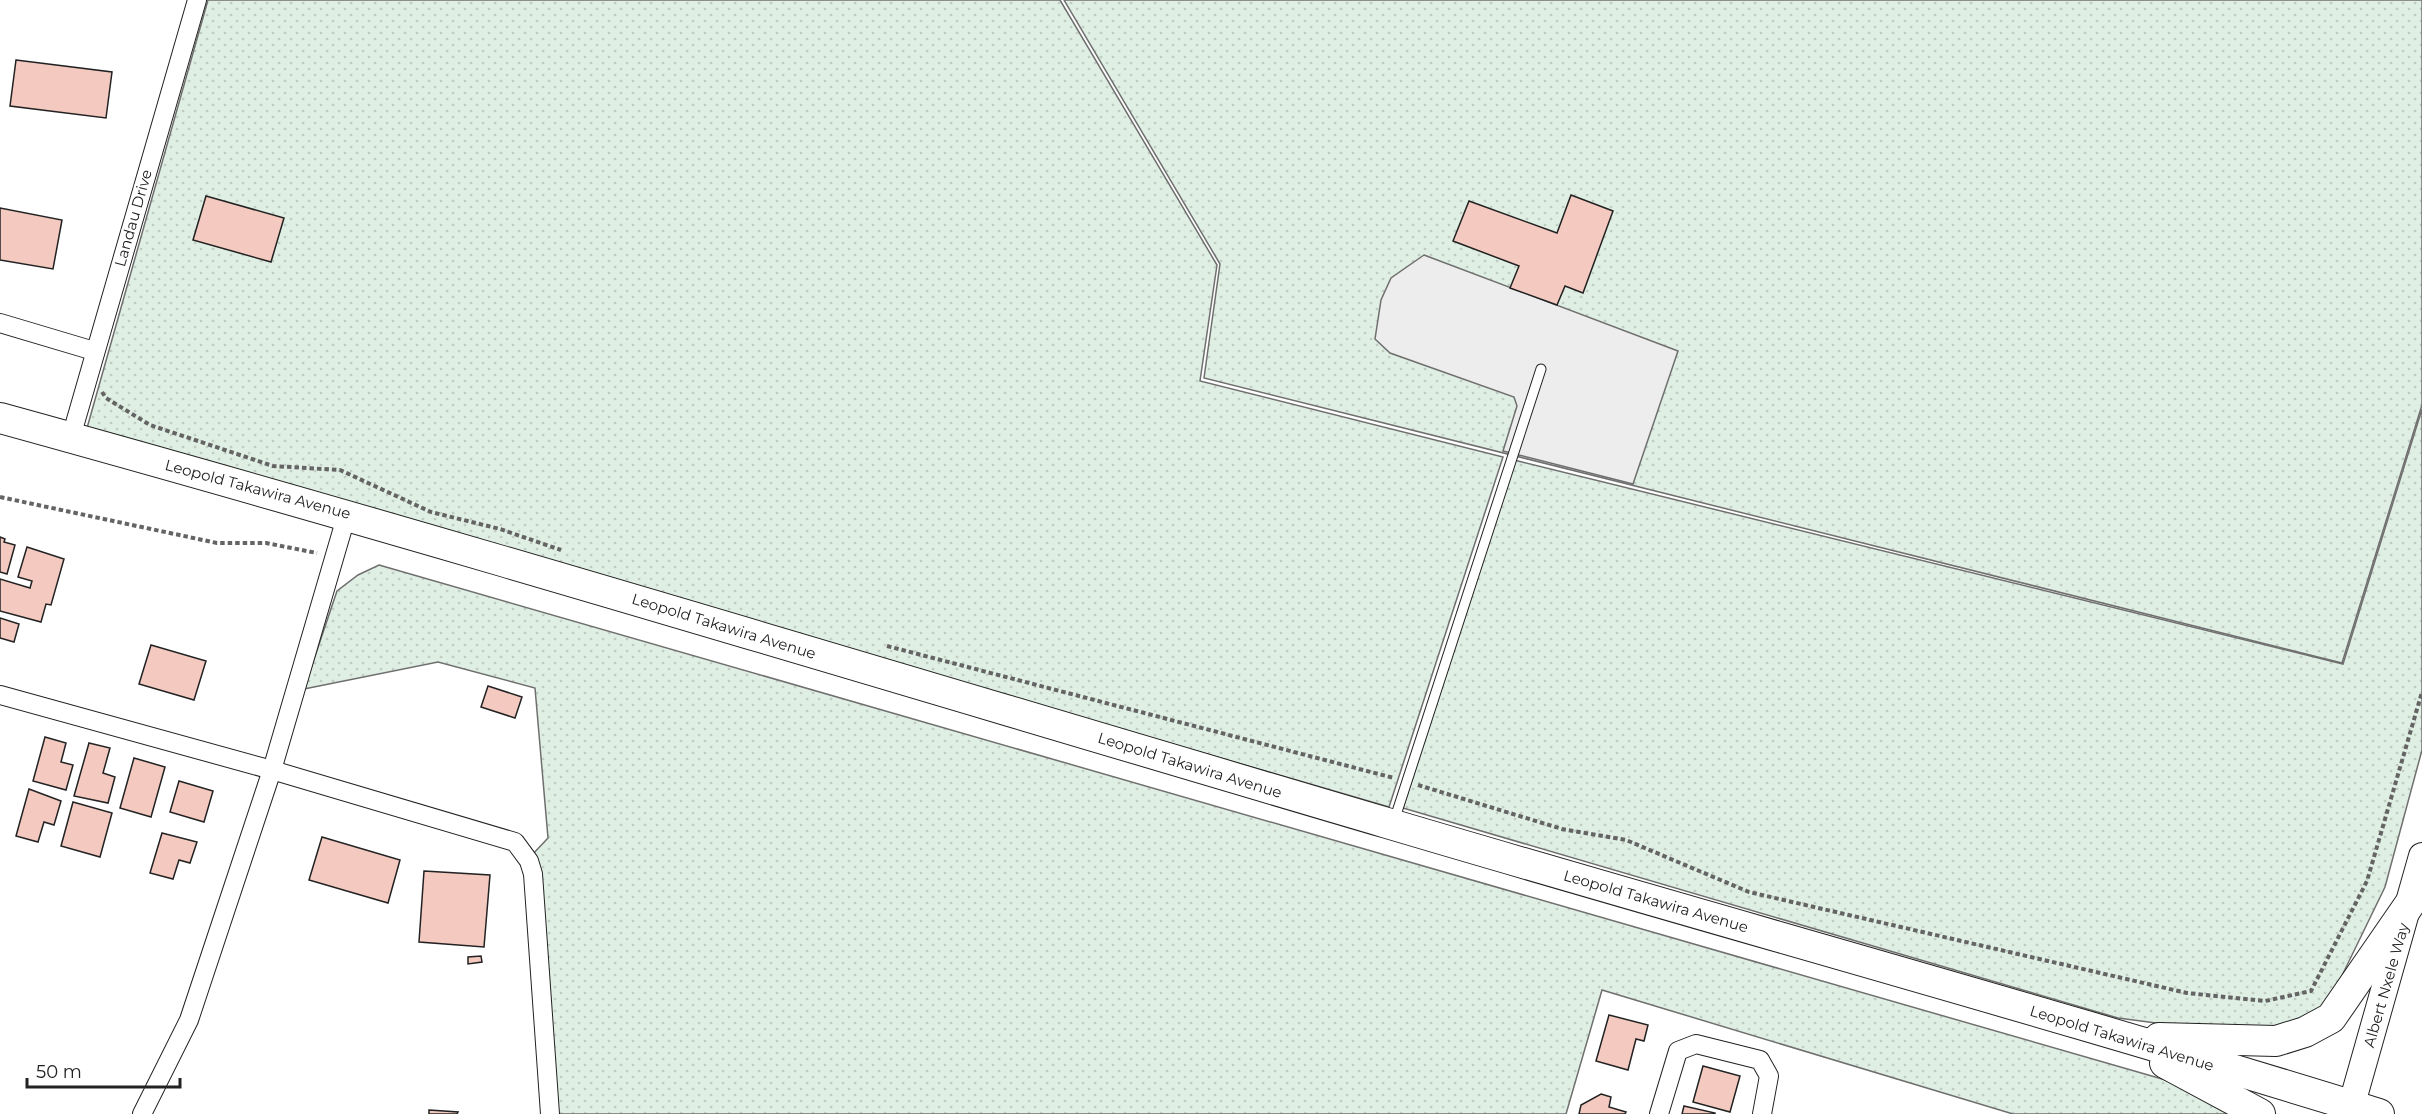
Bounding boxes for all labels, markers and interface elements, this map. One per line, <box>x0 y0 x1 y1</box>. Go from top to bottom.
street label: Landau Drive <box>110 167 156 269</box>
street label: Leopold Takawira Avenue <box>163 455 353 523</box>
street label: Leopold Takawira Avenue <box>630 589 818 663</box>
street label: Leopold Takawira Avenue <box>1096 728 1284 802</box>
street label: Leopold Takawira Avenue <box>1561 865 1751 937</box>
street label: Albert Nxele Way <box>2359 920 2413 1050</box>
street label: Leopold Takawira Avenue <box>2028 1001 2216 1075</box>
scale bar <box>27 1051 180 1089</box>
text: 50 m <box>36 1061 82 1083</box>

